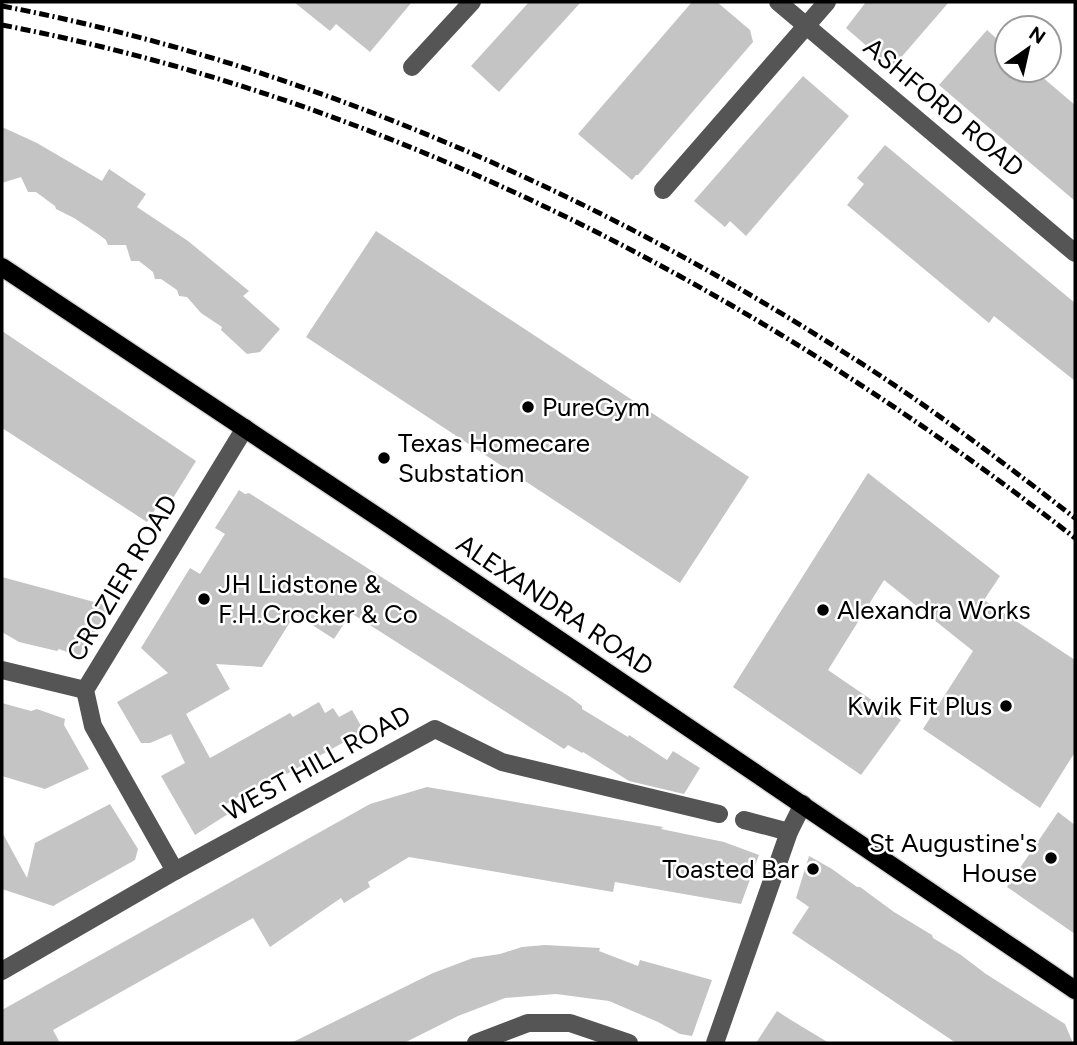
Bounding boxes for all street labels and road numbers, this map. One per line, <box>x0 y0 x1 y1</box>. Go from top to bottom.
street label: ASHFORD ROAD <box>857 30 1031 184</box>
street label: CROZIER ROAD <box>60 489 184 667</box>
street label: ALEXANDRA ROAD <box>451 527 659 683</box>
street label: WEST HILL ROAD <box>218 698 416 828</box>

